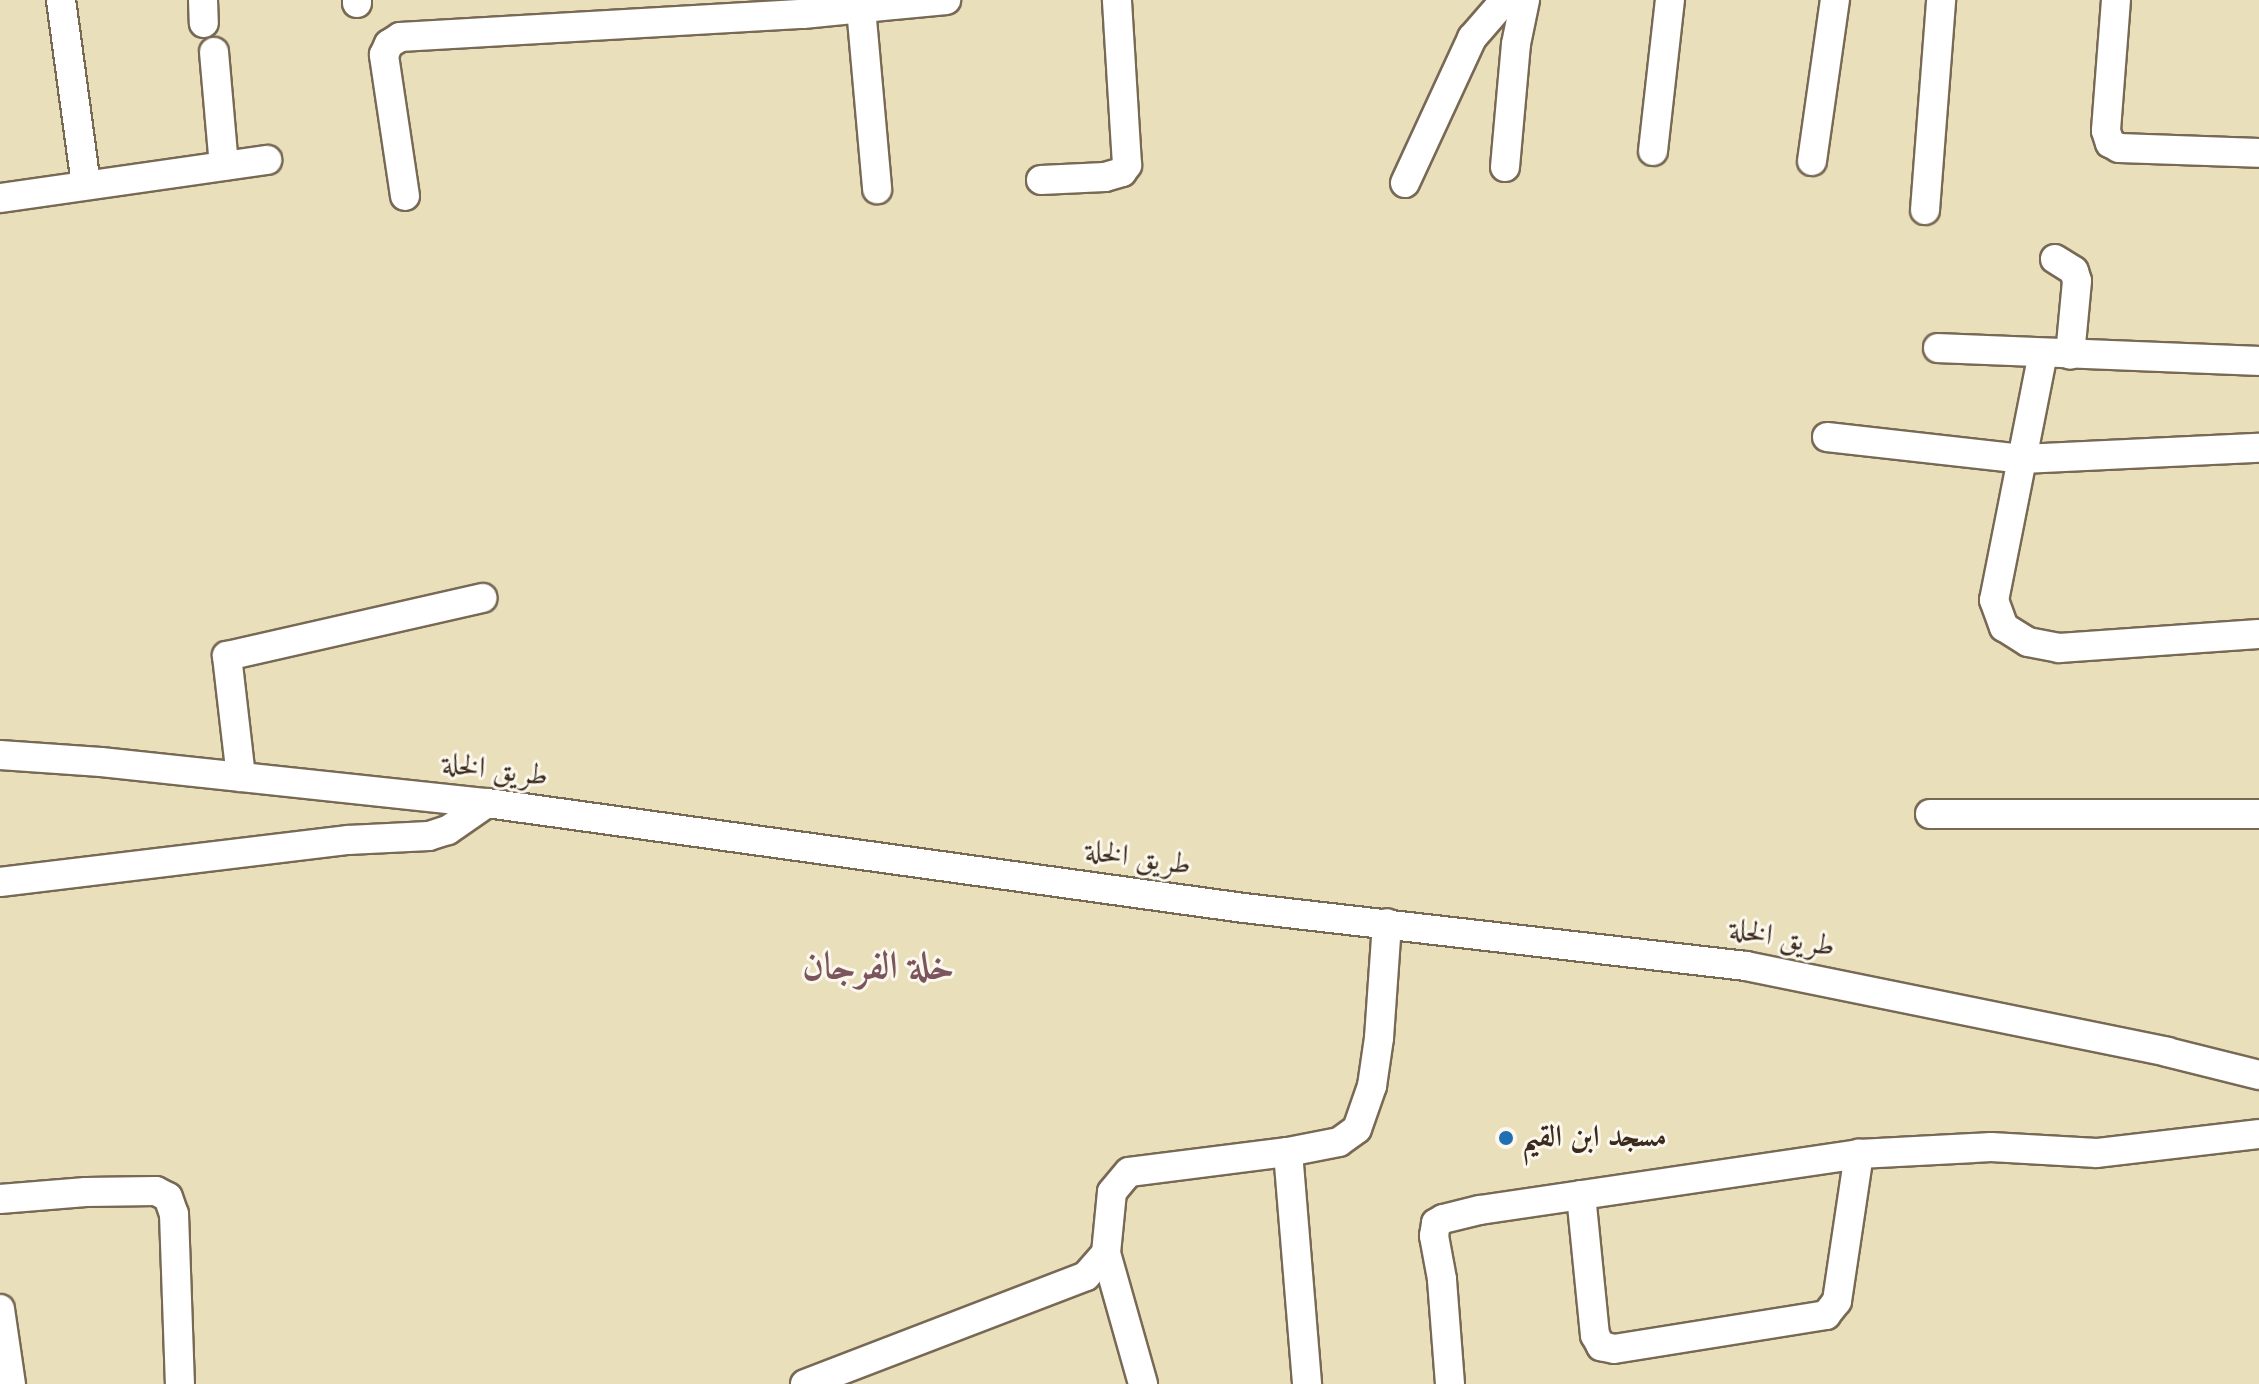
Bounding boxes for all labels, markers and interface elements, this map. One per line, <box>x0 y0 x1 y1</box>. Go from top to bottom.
street label: طريق الخلة <box>440 747 550 795</box>
street label: طريق الخلة <box>1083 834 1193 884</box>
street label: طريق الخلة <box>1726 912 1838 966</box>
district label: خلة الفرجان <box>802 946 954 992</box>
place label: مسجد ابن القيم <box>1522 1120 1667 1156</box>
marker: مسجد ابن القيم <box>1497 1129 1515 1147</box>

